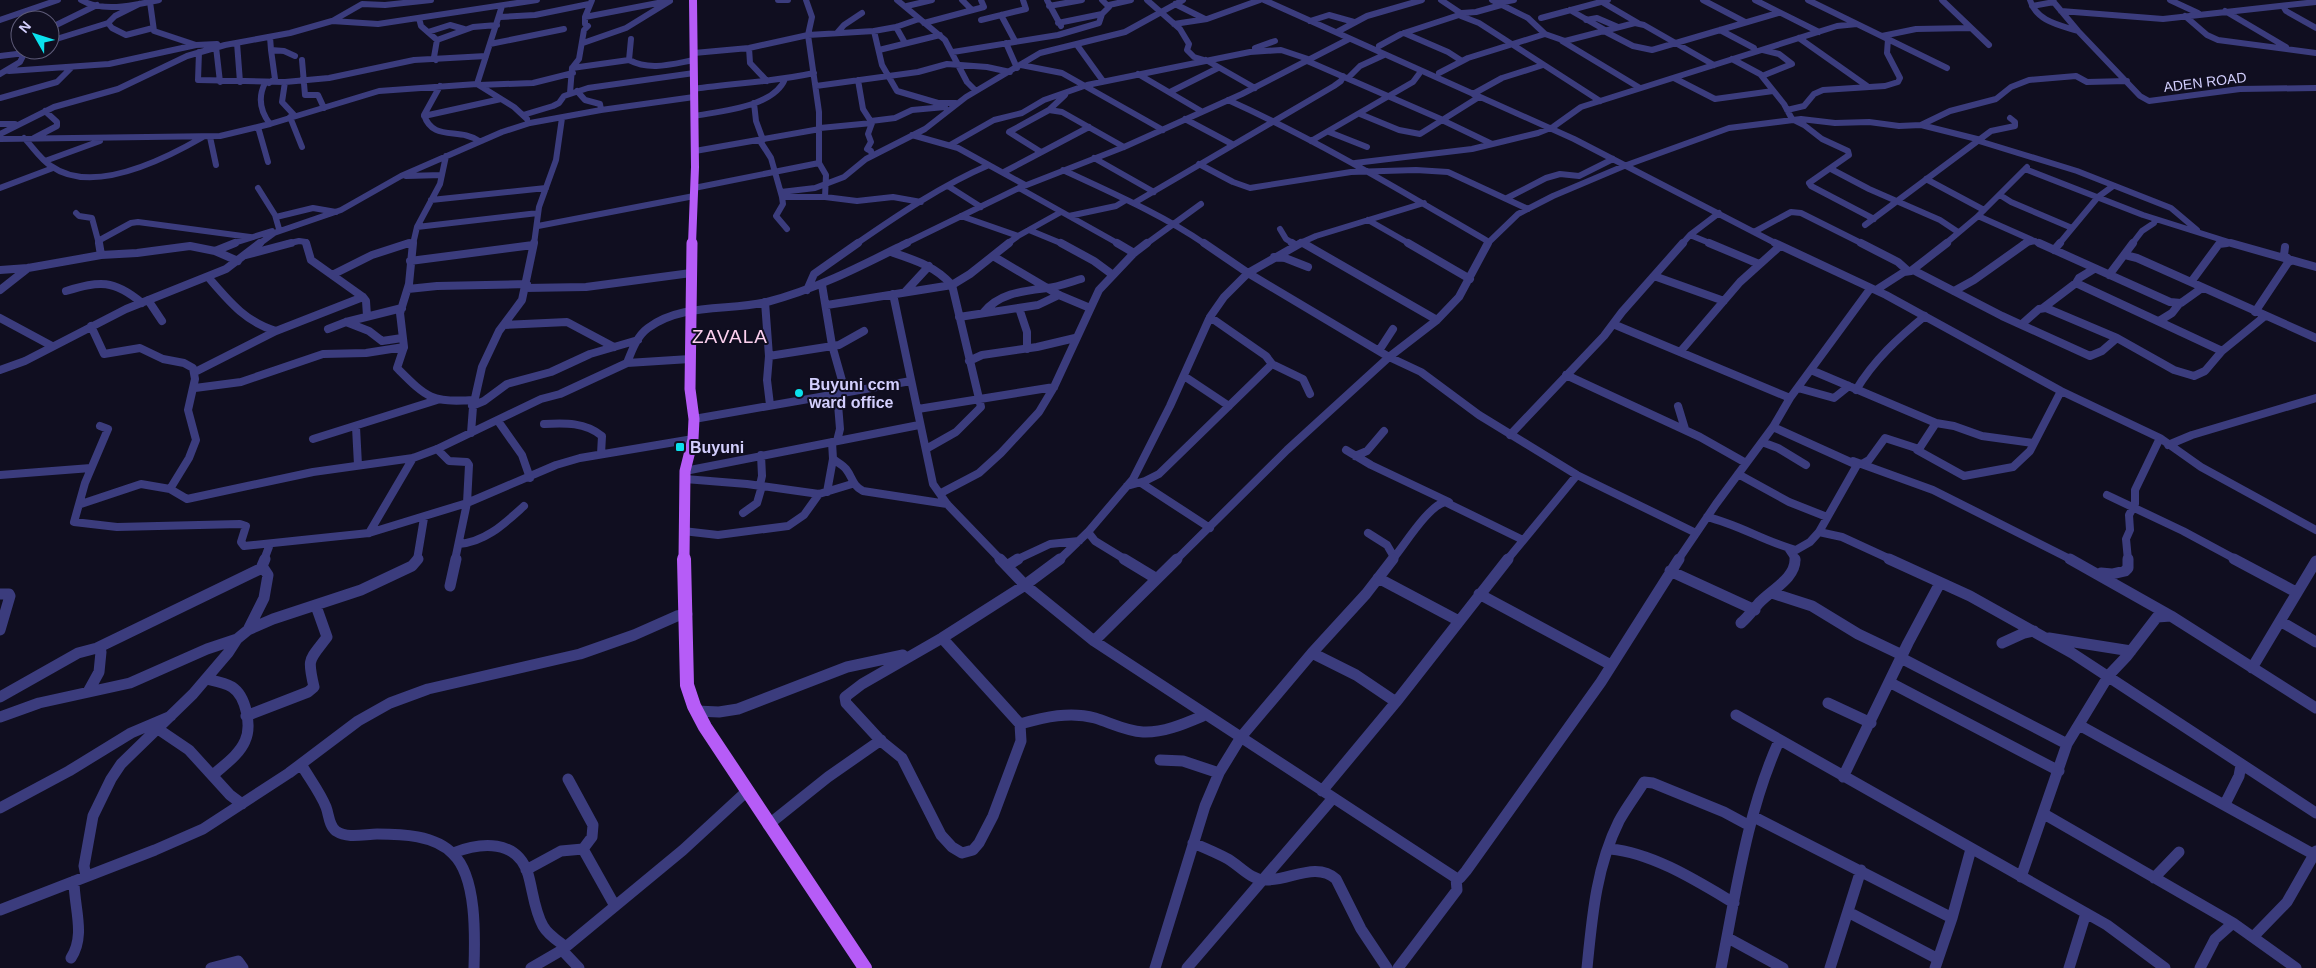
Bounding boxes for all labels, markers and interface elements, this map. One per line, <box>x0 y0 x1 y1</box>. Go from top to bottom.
north arrow <box>10 10 60 60</box>
text: N <box>15 18 34 36</box>
street label: ADEN ROAD <box>2163 69 2247 95</box>
district label: ZAVALA <box>692 326 768 347</box>
place label: Buyuni ccm ward office <box>808 376 900 411</box>
marker: Buyuni ccm ward office <box>793 387 805 399</box>
place label: Buyuni <box>690 439 744 456</box>
marker: Buyuni <box>674 441 686 453</box>

